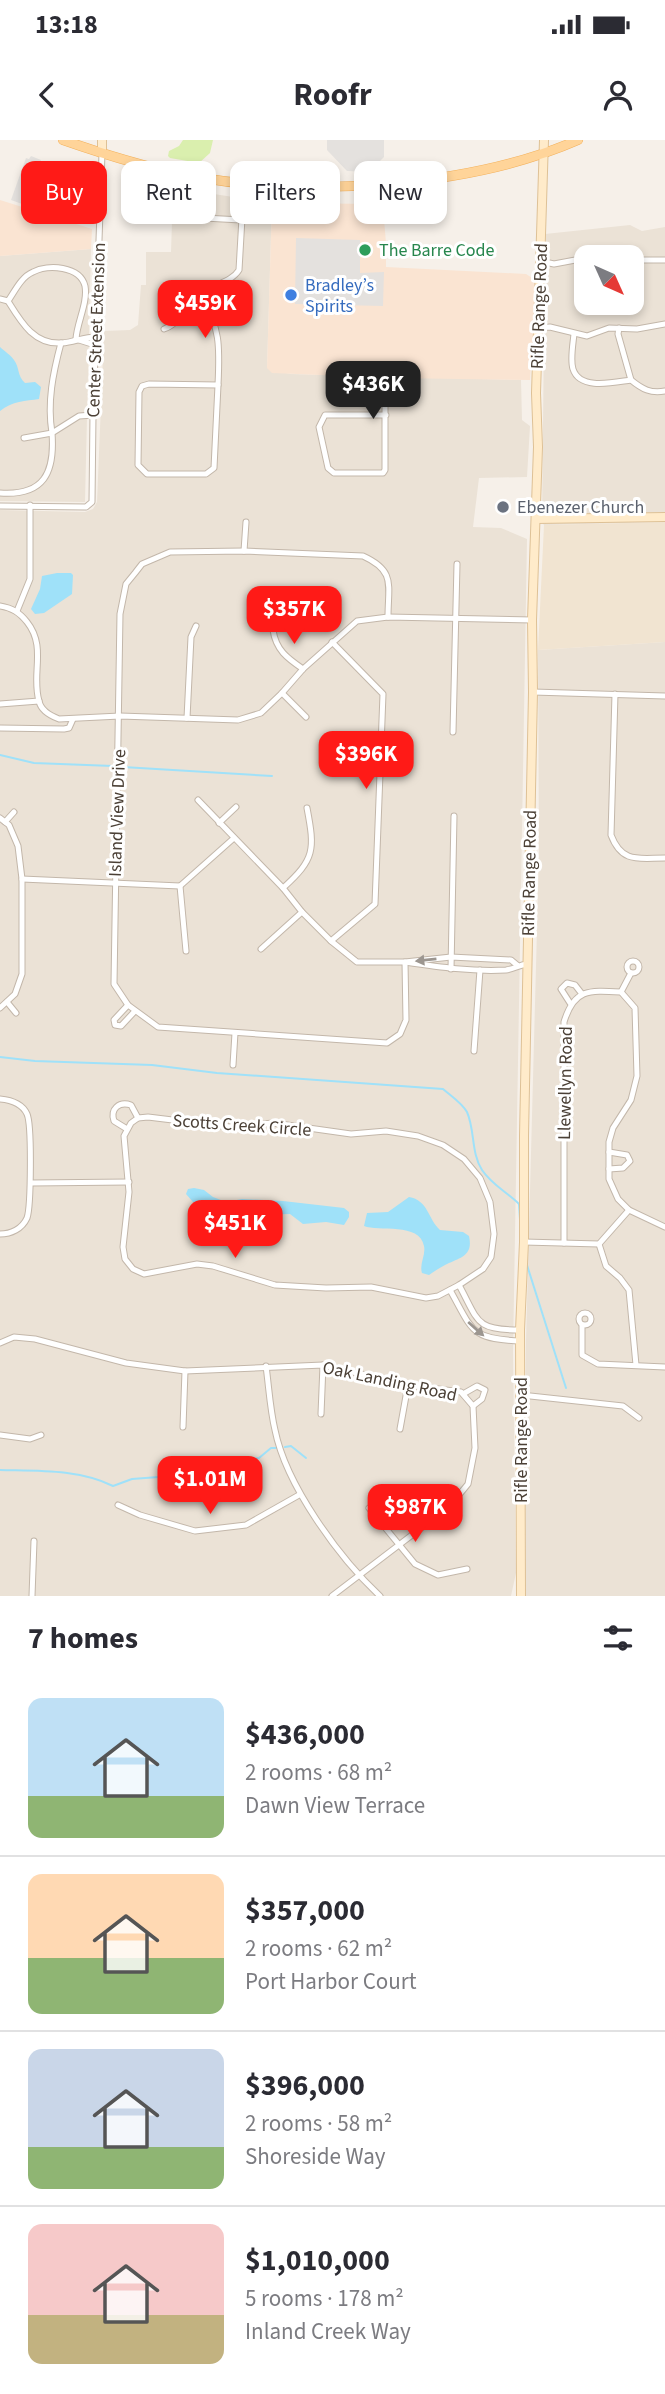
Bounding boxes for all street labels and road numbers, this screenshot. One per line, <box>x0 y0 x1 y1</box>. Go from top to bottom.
street label: Center Street Extension <box>81 242 112 418</box>
street label: Rifle Range Road <box>525 243 554 369</box>
street label: Island View Drive <box>103 749 132 877</box>
street label: Rifle Range Road <box>516 810 543 936</box>
street label: Llewellyn Road <box>552 1026 579 1140</box>
street label: Scotts Creek Circle <box>172 1108 312 1143</box>
street label: Oak Landing Road <box>320 1355 459 1408</box>
street label: Rifle Range Road <box>509 1377 534 1503</box>

